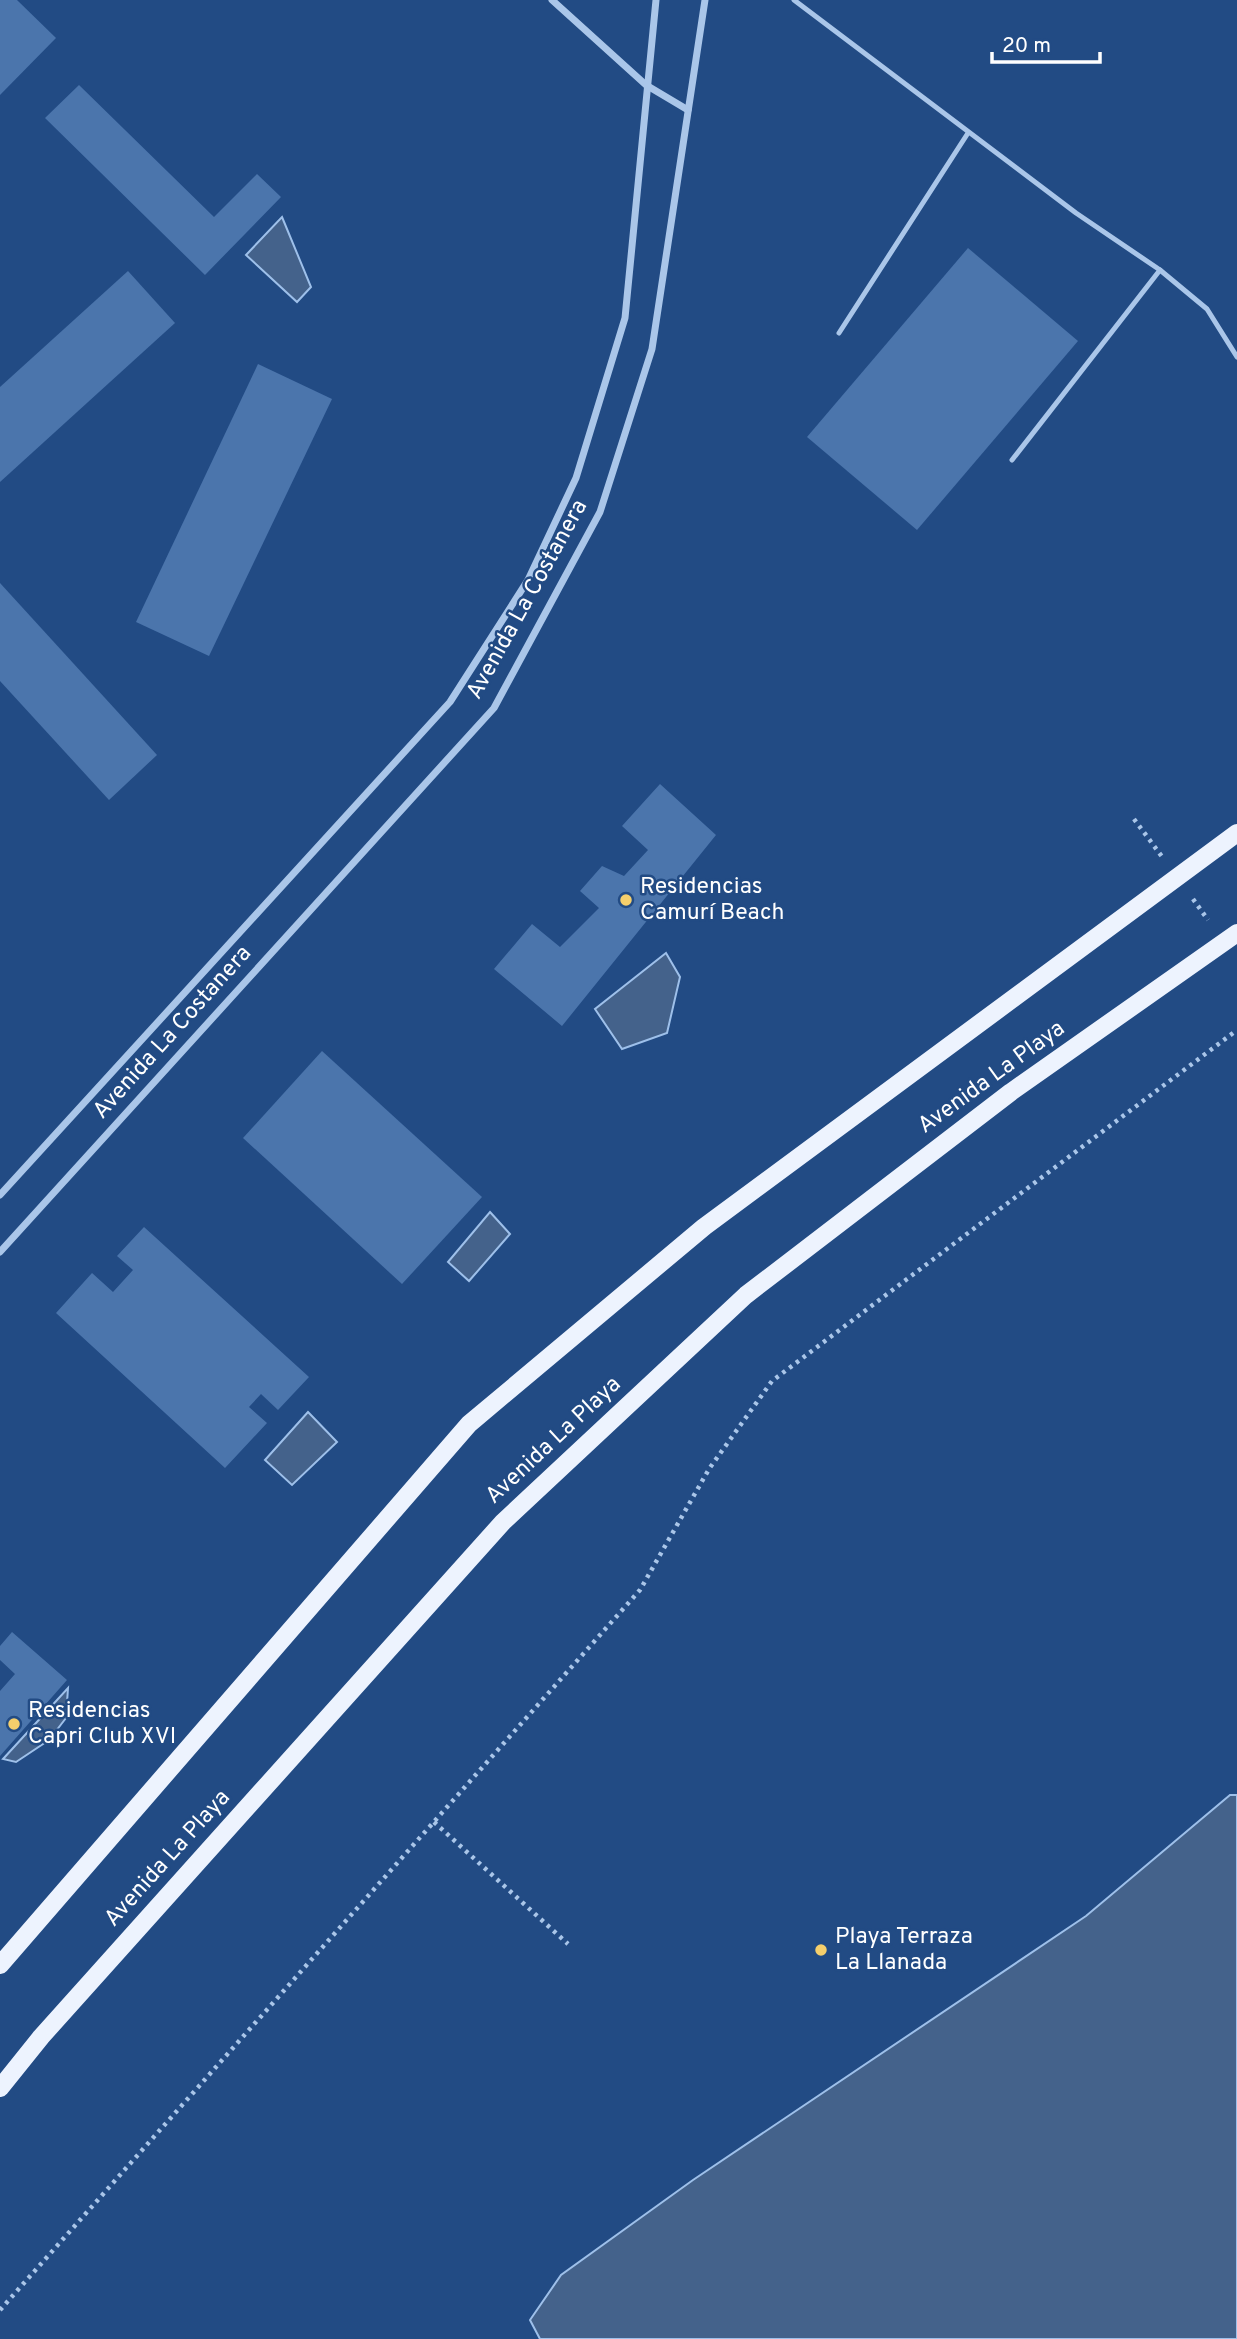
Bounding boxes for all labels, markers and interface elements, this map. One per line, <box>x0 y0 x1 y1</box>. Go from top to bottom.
scale bar <box>992 21 1100 65</box>
text: 20 m <box>1002 33 1051 60</box>
street label: Avenida La Costanera <box>461 495 595 705</box>
place label: Residencias Camurí Beach <box>640 873 785 928</box>
marker: Residencias Camurí Beach <box>618 892 634 908</box>
street label: Avenida La Costanera <box>87 940 259 1126</box>
street label: Avenida La Playa <box>913 1015 1071 1141</box>
street label: Avenida La Playa <box>480 1371 628 1511</box>
place label: Residencias Capri Club XVI <box>28 1697 176 1752</box>
marker: Residencias Capri Club XVI <box>6 1716 22 1732</box>
street label: Avenida La Playa <box>99 1784 237 1934</box>
place label: Playa Terraza La Llanada <box>835 1923 973 1978</box>
marker: Playa Terraza La Llanada <box>813 1942 829 1958</box>

